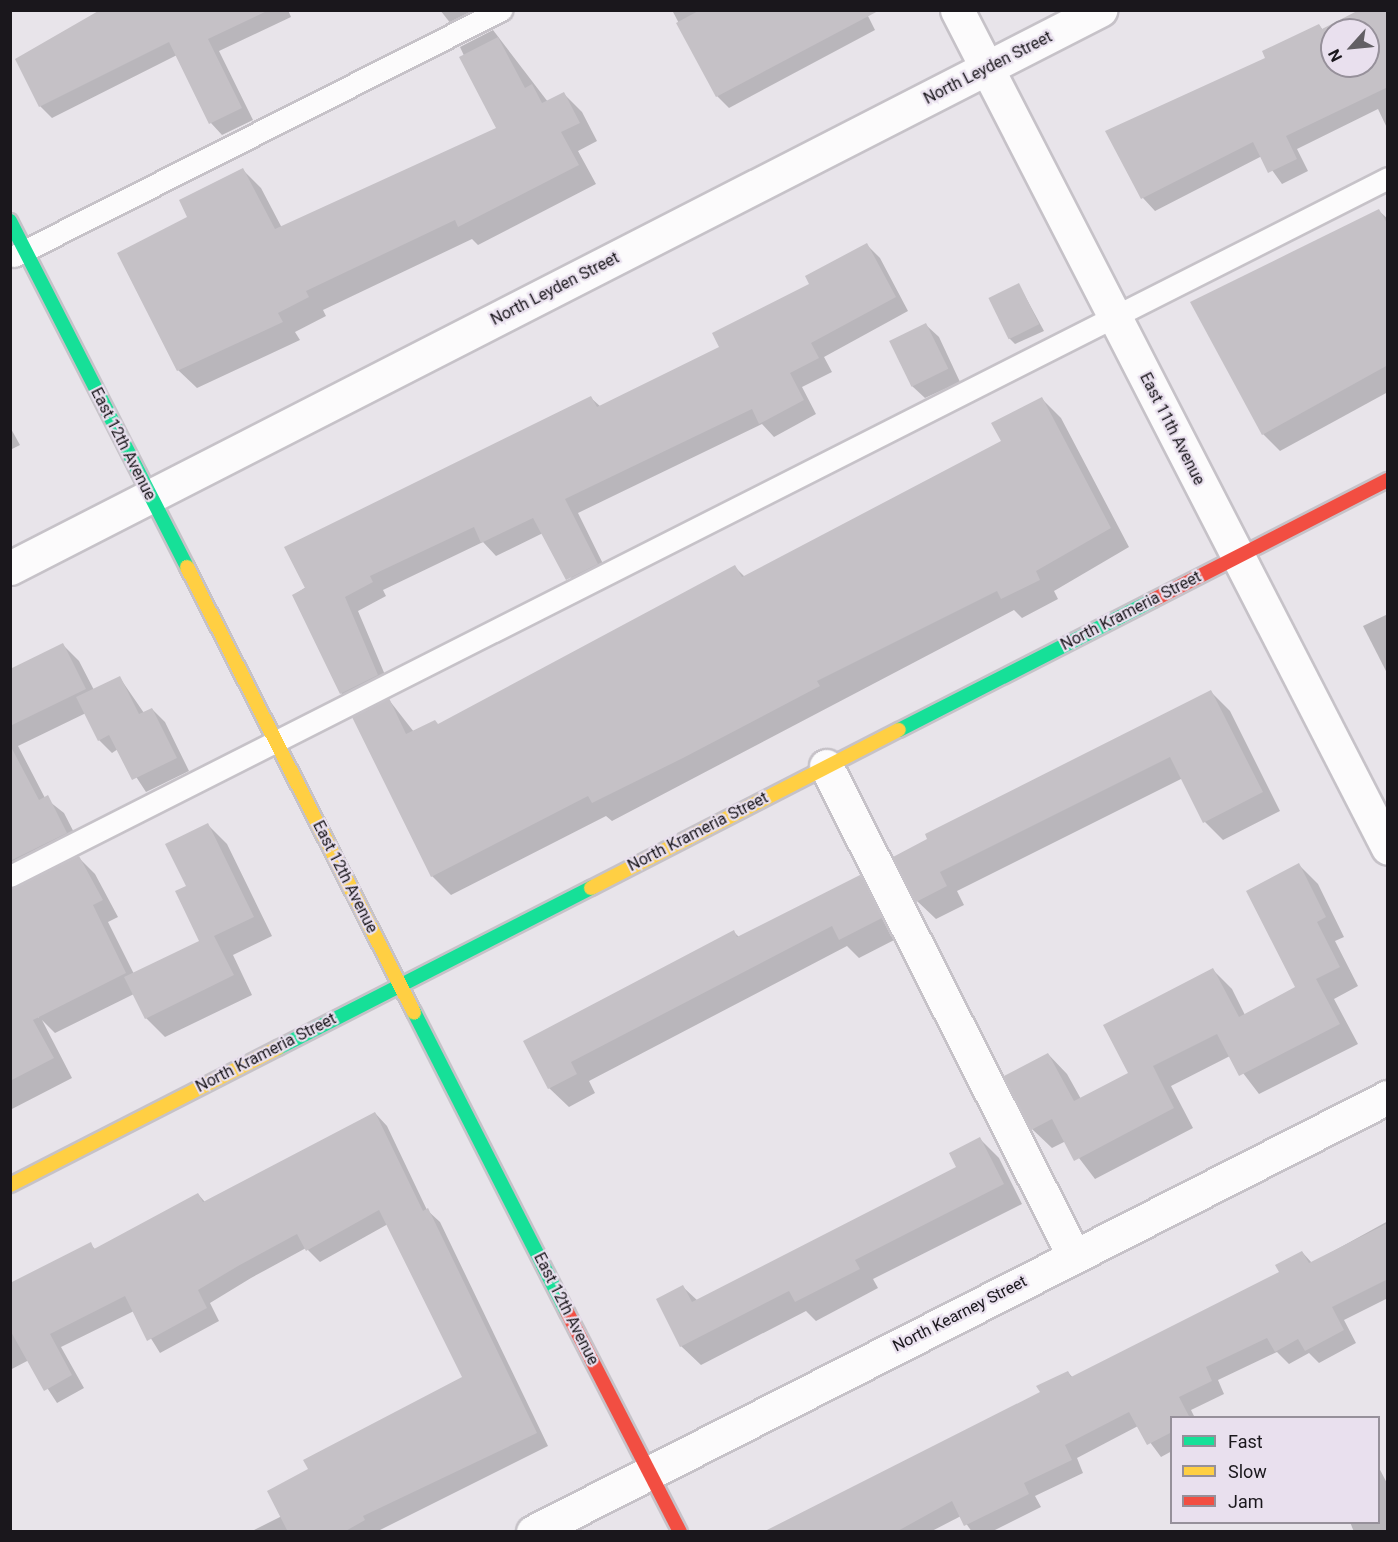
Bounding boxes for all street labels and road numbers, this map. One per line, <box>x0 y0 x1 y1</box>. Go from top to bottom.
street label: North Leyden Street <box>921 27 1055 109</box>
street label: North Leyden Street <box>488 248 622 330</box>
street label: East 11th Avenue <box>1135 370 1209 488</box>
street label: East 12th Avenue <box>86 385 160 503</box>
street label: North Krameria Street <box>1058 567 1204 655</box>
street label: North Krameria Street <box>625 788 771 876</box>
street label: East 12th Avenue <box>308 818 382 936</box>
street label: North Krameria Street <box>193 1009 339 1097</box>
street label: East 12th Avenue <box>529 1250 603 1368</box>
street label: North Kearney Street <box>890 1272 1030 1356</box>

